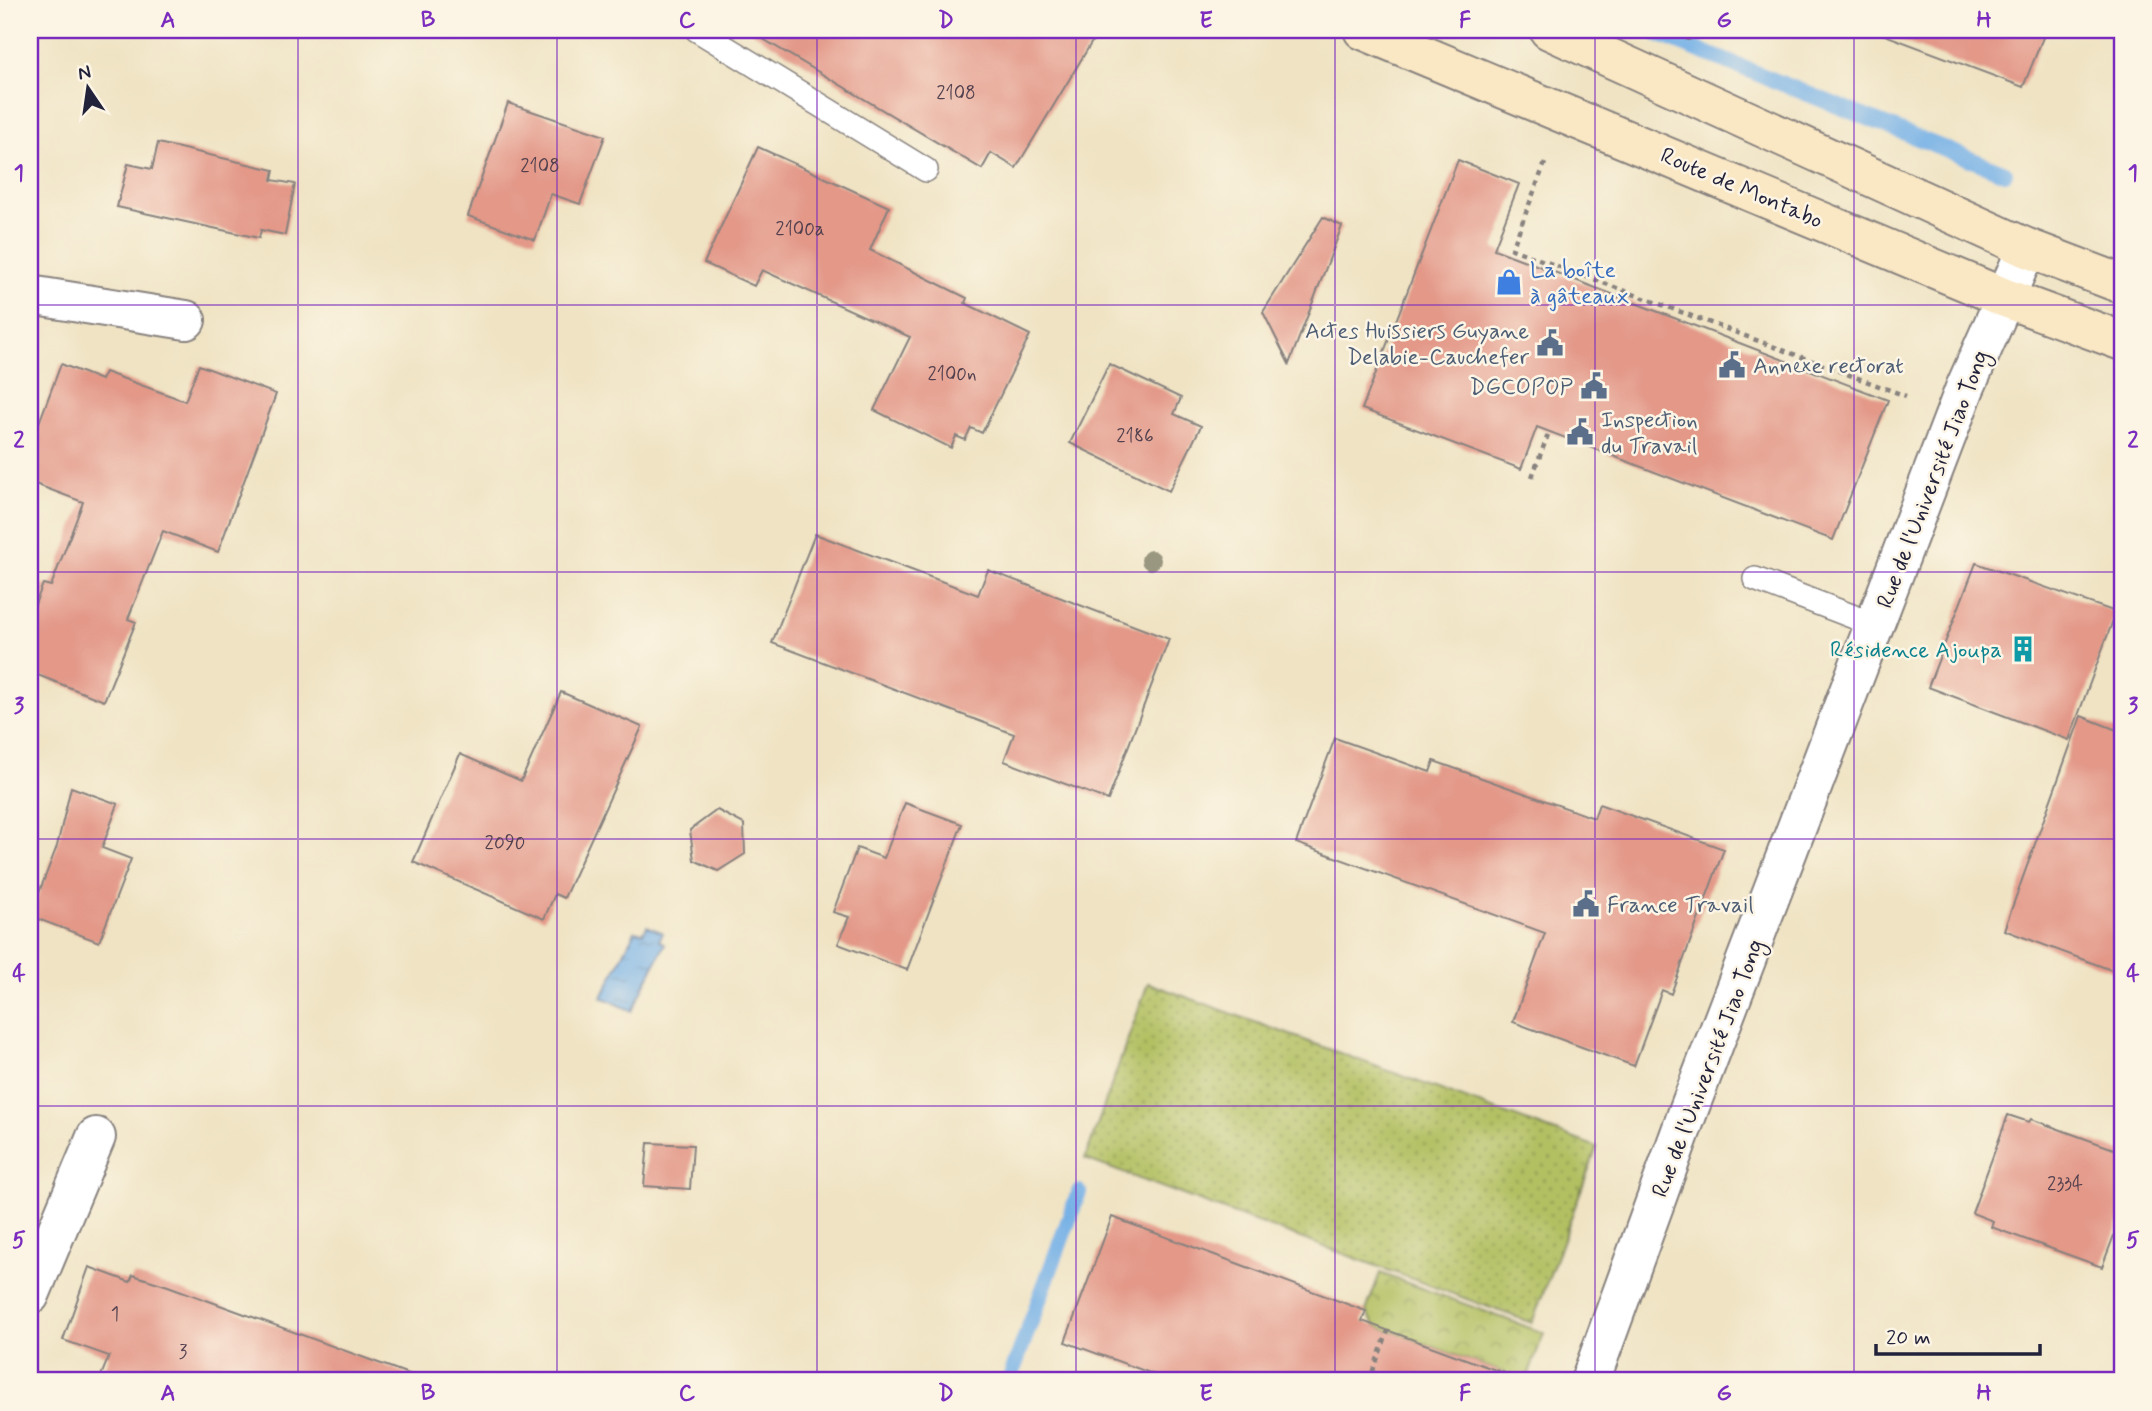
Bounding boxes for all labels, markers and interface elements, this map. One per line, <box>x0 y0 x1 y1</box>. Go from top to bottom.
text: A <box>160 6 176 36</box>
text: B <box>421 6 436 36</box>
text: C <box>679 6 696 36</box>
text: D <box>938 6 954 36</box>
text: E <box>1199 6 1213 36</box>
text: F <box>1459 6 1471 36</box>
text: G <box>1716 6 1732 36</box>
text: H <box>1976 6 1992 36</box>
north arrow <box>52 52 122 122</box>
text: N <box>76 59 93 87</box>
house number: 2108 <box>936 81 976 106</box>
street label: Route de Montabo <box>1656 141 1827 237</box>
house number: 2108 <box>520 154 560 179</box>
text: 1 <box>14 159 24 189</box>
text: 1 <box>2128 159 2138 189</box>
house number: 2100a <box>775 217 825 242</box>
place label: La boîte à gâteaux <box>1530 256 1629 312</box>
shop icon: La boîte à gâteaux <box>1494 267 1524 297</box>
place label: Actes Huissiers Guyane Delabie-Cauchefer <box>1305 317 1529 373</box>
public building icon: Actes Huissiers Guyane Delabie-Cauchefer <box>1535 328 1565 358</box>
street label: Rue de l'Université Jiao Tong <box>1871 346 1999 614</box>
public building icon: Annexe rectorat <box>1717 350 1747 380</box>
place label: Annexe rectorat <box>1753 352 1904 382</box>
house number: 2100n <box>927 362 977 387</box>
public building icon: DGCOPOP <box>1579 371 1609 401</box>
place label: DGCOPOP <box>1470 373 1573 403</box>
place label: Inspection du Travail <box>1601 406 1698 462</box>
public building icon: Inspection du Travail <box>1565 417 1595 447</box>
house number: 2186 <box>1116 424 1154 449</box>
text: 2 <box>13 426 25 456</box>
text: 2 <box>2127 426 2139 456</box>
building icon: Résidence Ajoupa <box>2008 634 2038 664</box>
place label: Résidence Ajoupa <box>1830 636 2002 666</box>
text: 3 <box>14 692 25 722</box>
text: 3 <box>2128 692 2139 722</box>
house number: 2090 <box>485 831 525 856</box>
public building icon: France Travail <box>1571 889 1601 919</box>
place label: France Travail <box>1607 891 1754 921</box>
street label: Rue de l'Université Jiao Tong <box>1646 935 1774 1203</box>
text: 4 <box>12 959 26 989</box>
text: 4 <box>2126 959 2140 989</box>
house number: 2334 <box>2047 1172 2083 1197</box>
text: 5 <box>12 1226 26 1256</box>
text: 5 <box>2126 1226 2140 1256</box>
house number: 1 <box>111 1302 119 1327</box>
scale bar <box>1876 1313 2040 1357</box>
text: 20 m <box>1886 1324 1931 1352</box>
house number: 3 <box>179 1340 188 1365</box>
text: A <box>160 1379 176 1409</box>
text: B <box>421 1379 436 1409</box>
text: C <box>679 1379 696 1409</box>
text: D <box>938 1379 954 1409</box>
text: E <box>1199 1379 1213 1409</box>
text: F <box>1459 1379 1471 1409</box>
text: G <box>1716 1379 1732 1409</box>
text: H <box>1976 1379 1992 1409</box>

